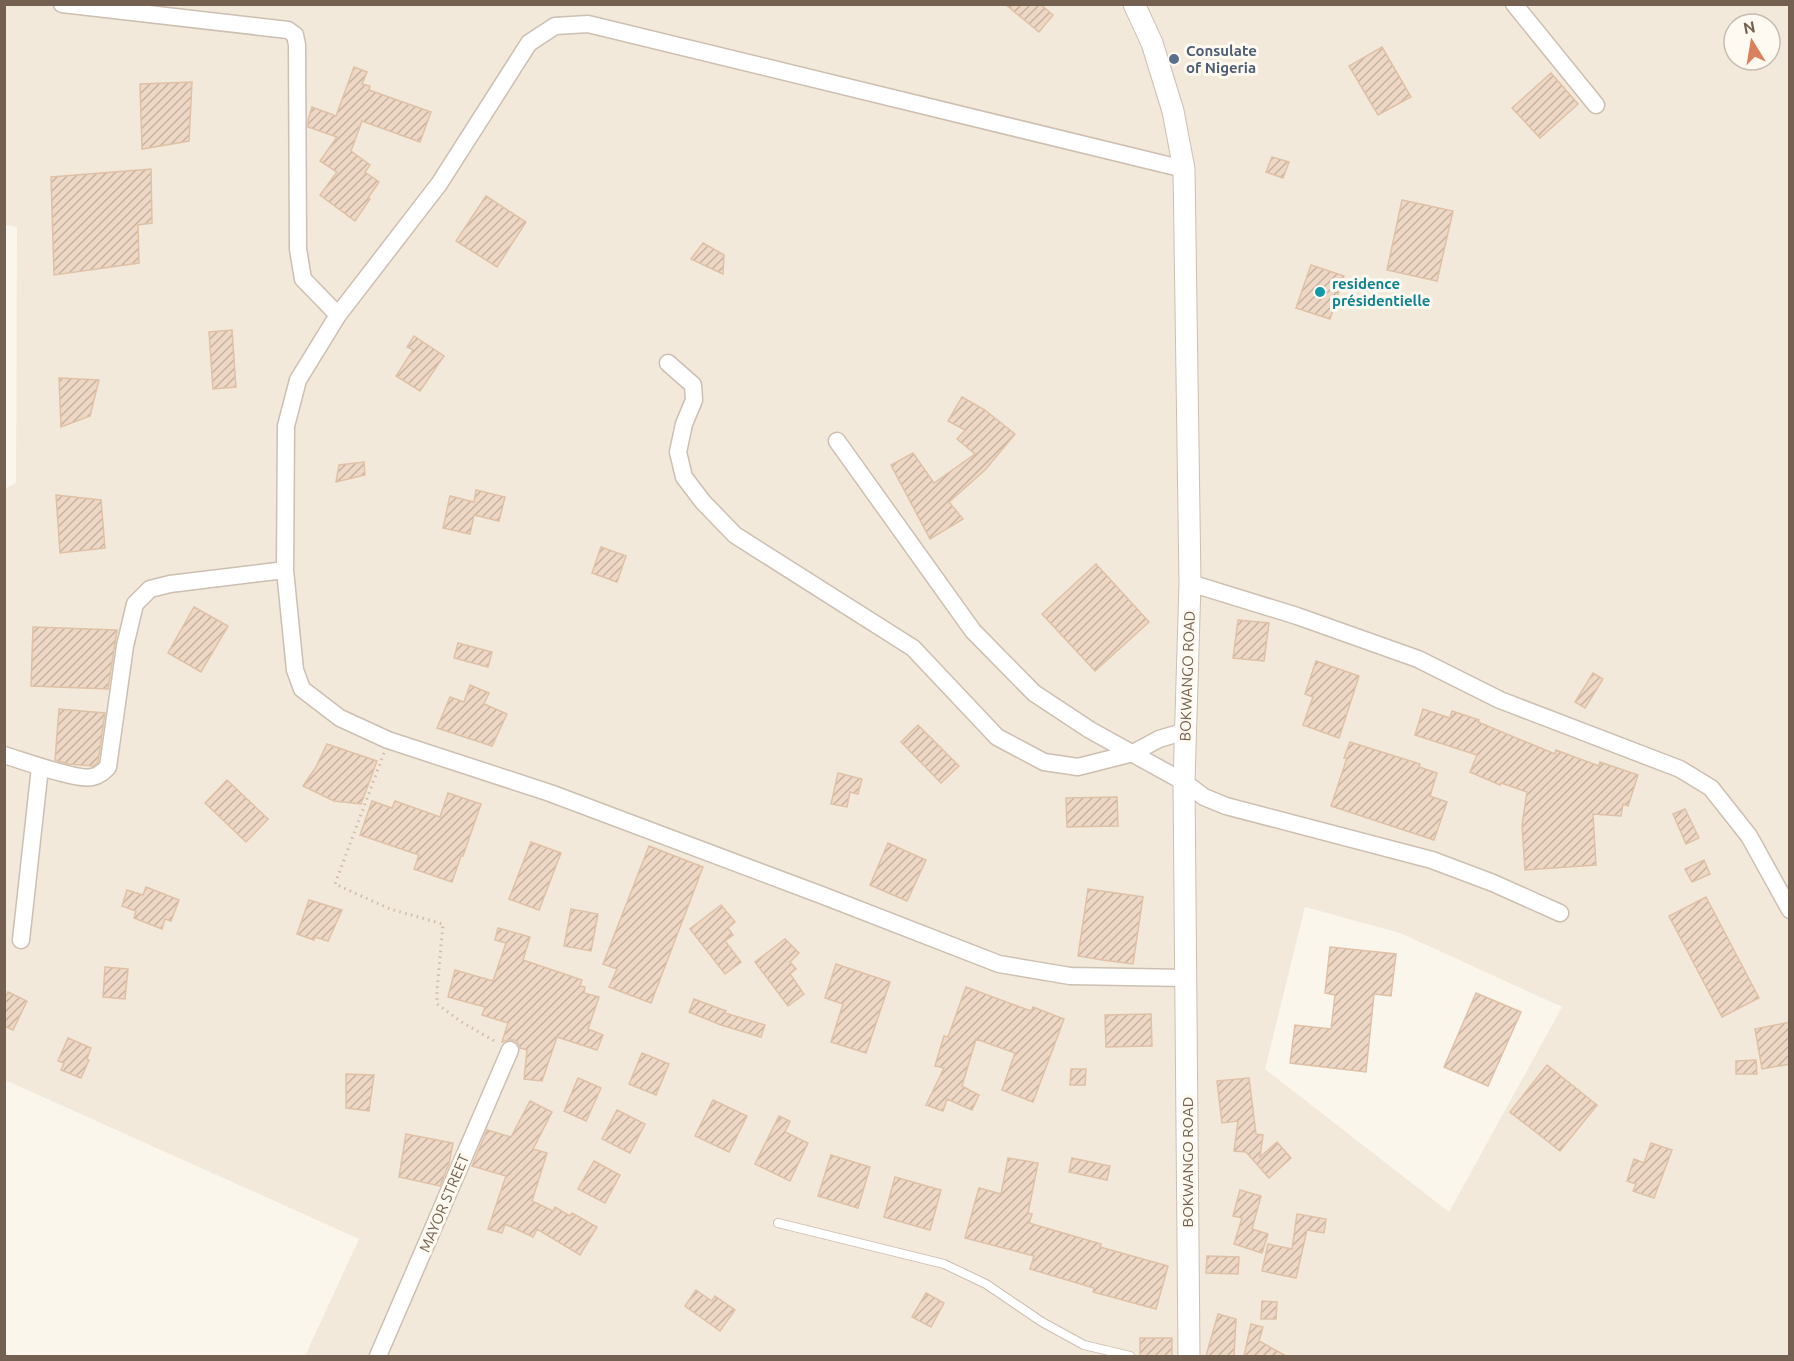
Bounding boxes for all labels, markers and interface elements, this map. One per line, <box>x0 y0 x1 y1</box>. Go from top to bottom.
north arrow <box>1722 12 1782 72</box>
text: N <box>1742 17 1757 37</box>
place label: Consulate of Nigeria <box>1186 42 1257 76</box>
marker: Consulate of Nigeria <box>1167 52 1181 66</box>
place label: residence présidentielle <box>1332 275 1430 309</box>
marker: residence présidentielle <box>1313 285 1327 299</box>
street label: BOKWANGO ROAD <box>1176 610 1198 742</box>
street label: BOKWANGO ROAD <box>1179 1097 1196 1227</box>
street label: MAYOR STREET <box>416 1151 473 1255</box>

